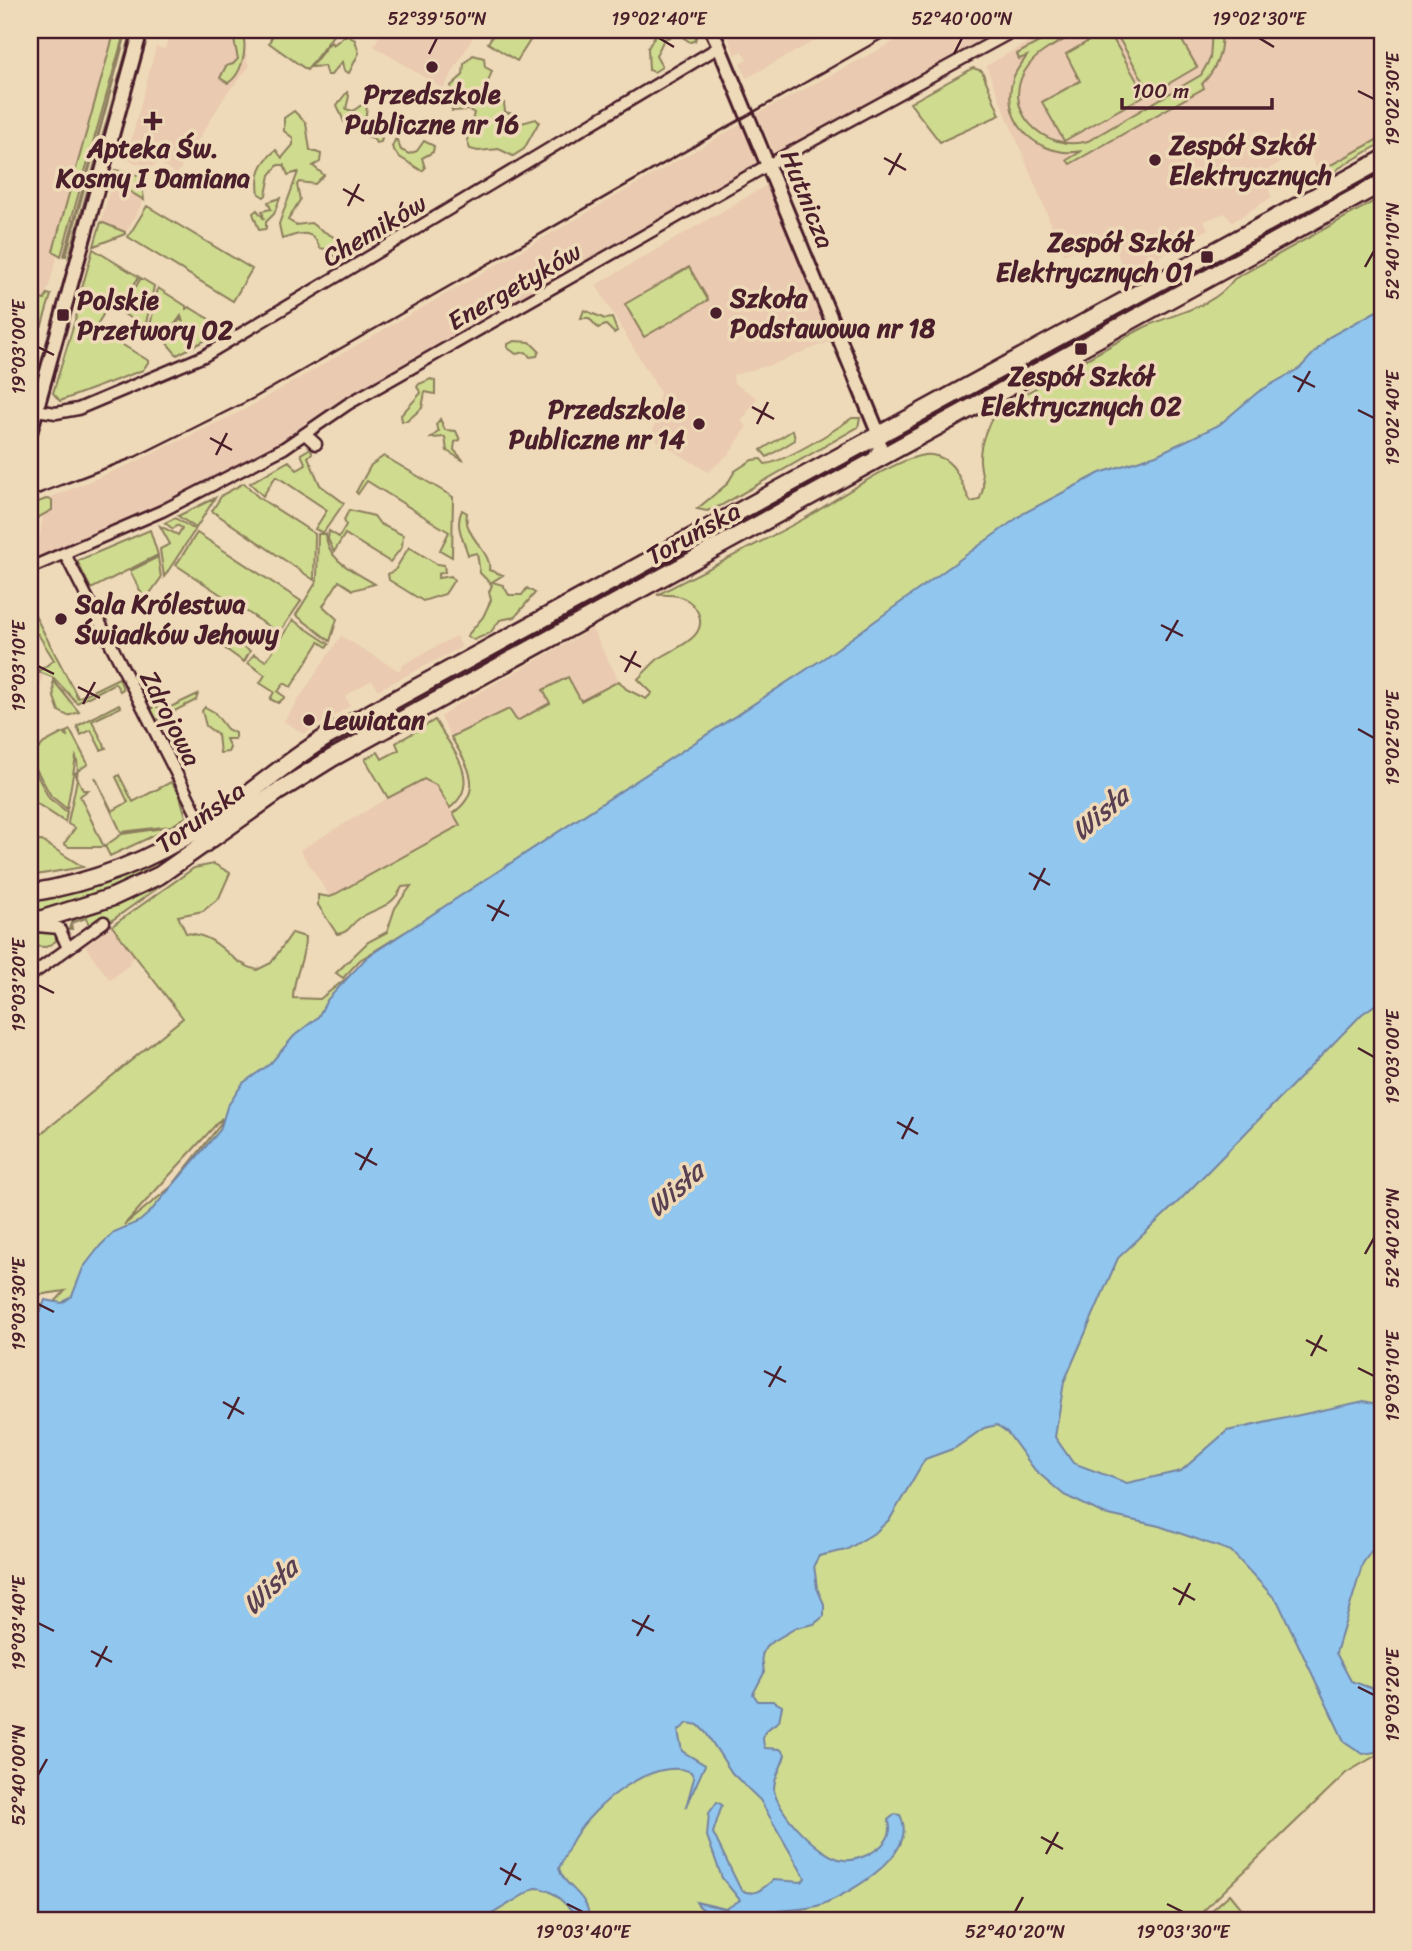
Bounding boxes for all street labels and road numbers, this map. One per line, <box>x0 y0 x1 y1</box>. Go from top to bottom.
street label: Hutnicza <box>767 143 849 255</box>
street label: Chemików <box>313 180 436 279</box>
street label: Energetyków <box>438 228 591 343</box>
street label: Toruńska <box>637 488 749 578</box>
street label: Zdrojowa <box>127 661 215 775</box>
street label: Toruńska <box>145 768 255 866</box>

